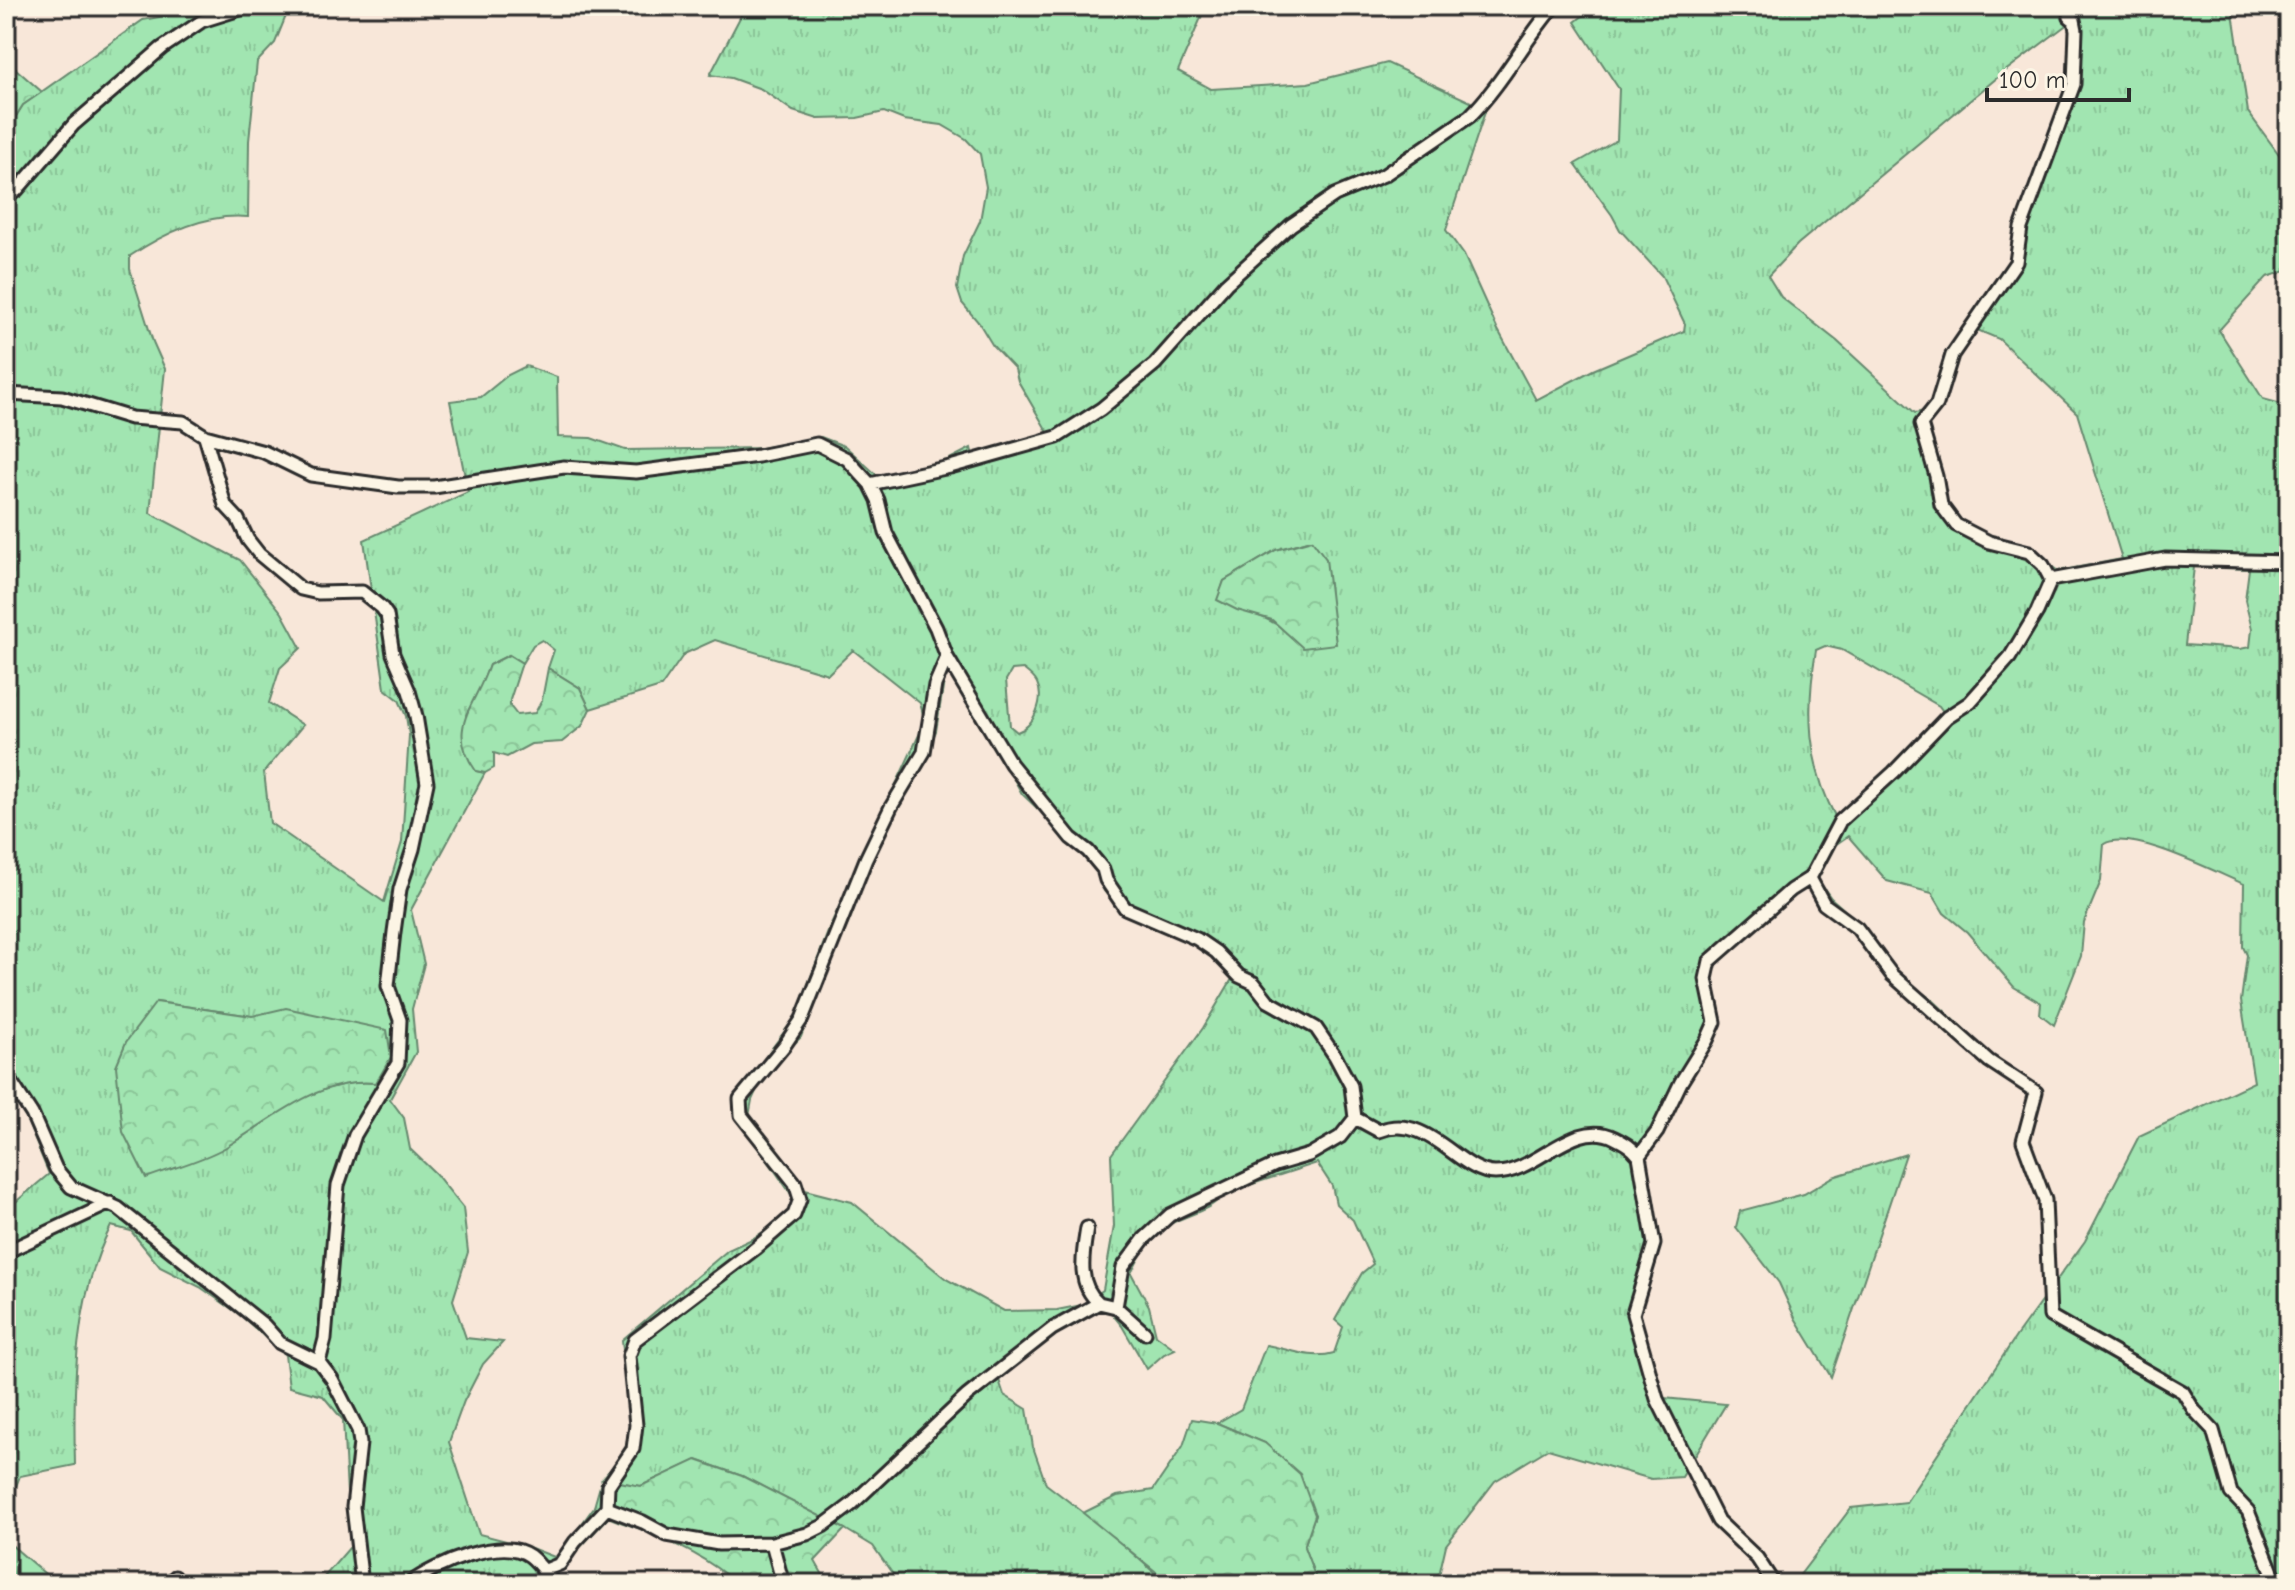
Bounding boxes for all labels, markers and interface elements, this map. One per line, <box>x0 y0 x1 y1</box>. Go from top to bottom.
scale bar <box>1987 52 2129 102</box>
text: 100 m <box>1999 66 2066 94</box>

